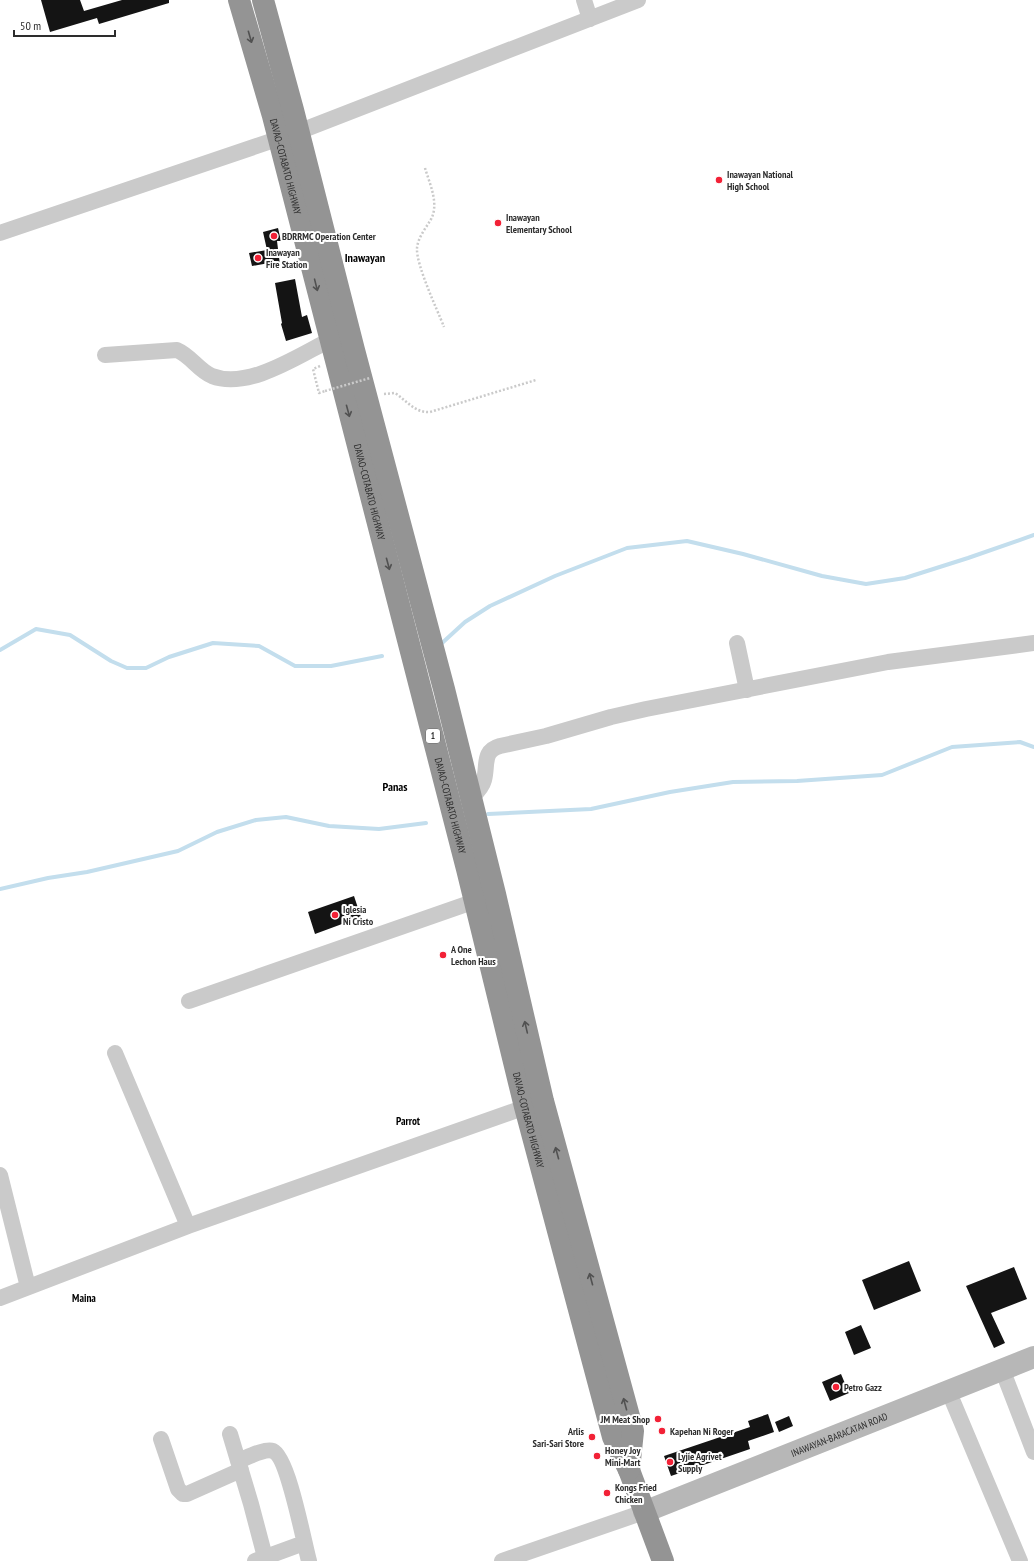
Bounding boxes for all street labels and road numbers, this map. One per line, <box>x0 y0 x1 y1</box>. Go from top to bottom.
street label: DAVAO-COTABATO HIGHWAY <box>267 117 304 216</box>
street label: DAVAO-COTABATO HIGHWAY <box>351 443 388 542</box>
road number: 1 <box>426 729 440 743</box>
street label: DAVAO-COTABATO HIGHWAY <box>432 756 469 856</box>
street label: DAVAO-COTABATO HIGHWAY <box>510 1071 547 1170</box>
street label: INAWAYAN-BARACATAN ROAD <box>789 1410 890 1460</box>

